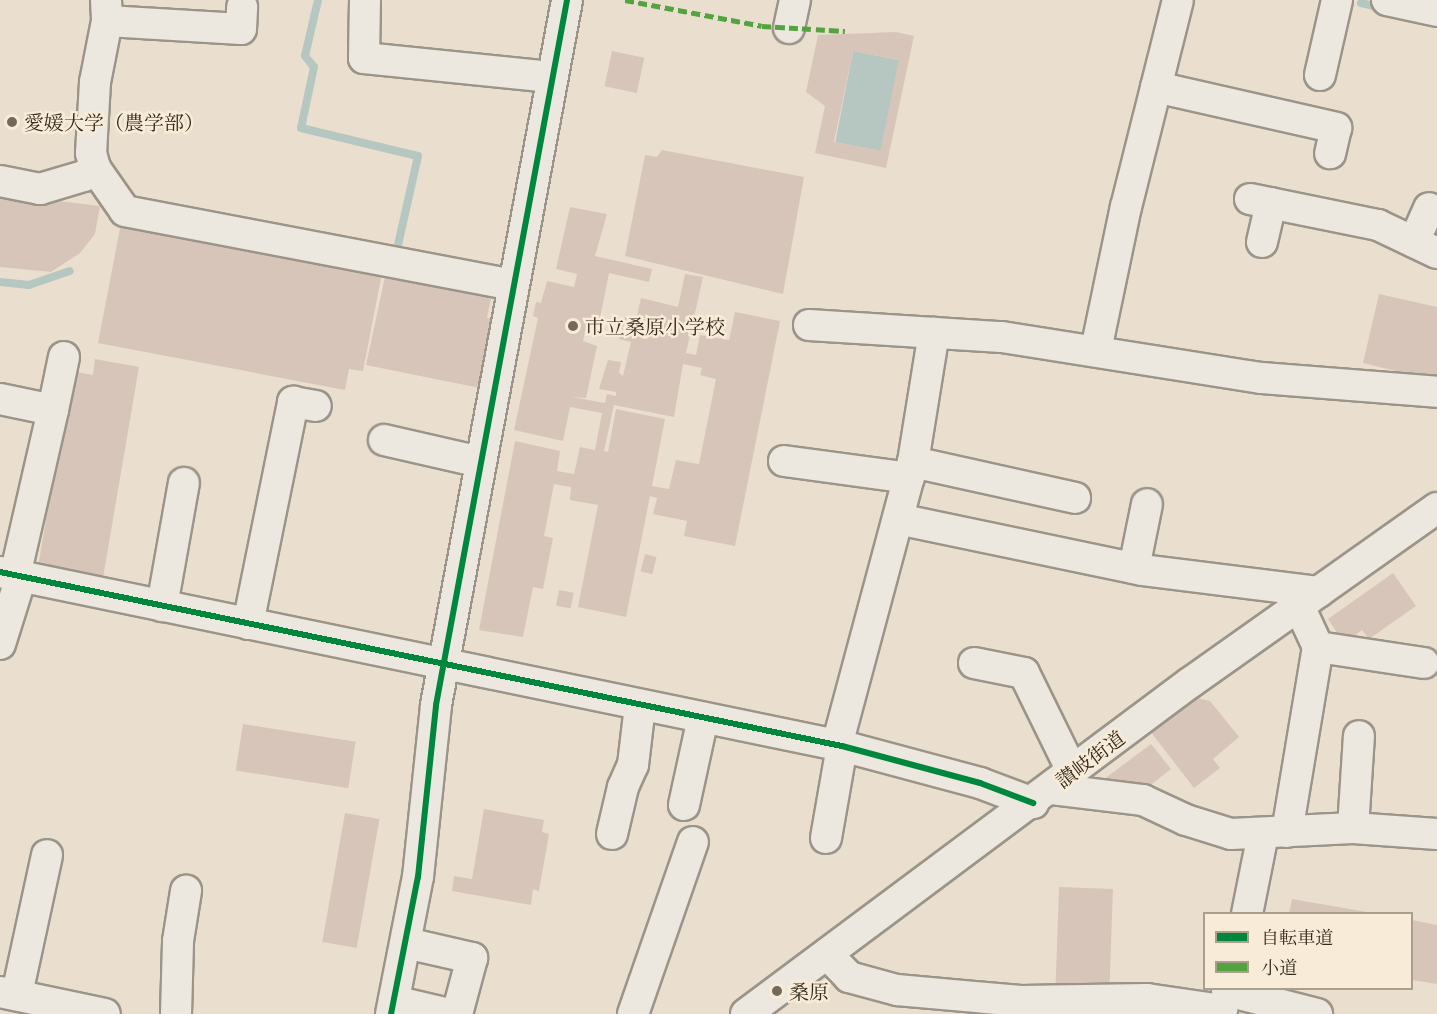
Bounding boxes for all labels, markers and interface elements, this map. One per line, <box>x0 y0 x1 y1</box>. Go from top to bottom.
place label: 愛媛大学（農学部） <box>24 110 204 134</box>
marker: 愛媛大学（農学部） <box>5 115 19 129</box>
place label: 市立桑原小学校 <box>585 314 725 338</box>
marker: 市立桑原小学校 <box>566 319 580 333</box>
street label: 讃岐街道 <box>1051 725 1129 793</box>
legend <box>1203 912 1413 990</box>
text: 自転車道 <box>1261 924 1333 951</box>
text: 小道 <box>1261 954 1297 981</box>
place label: 桑原 <box>789 979 829 1003</box>
marker: 桑原 <box>770 984 784 998</box>

